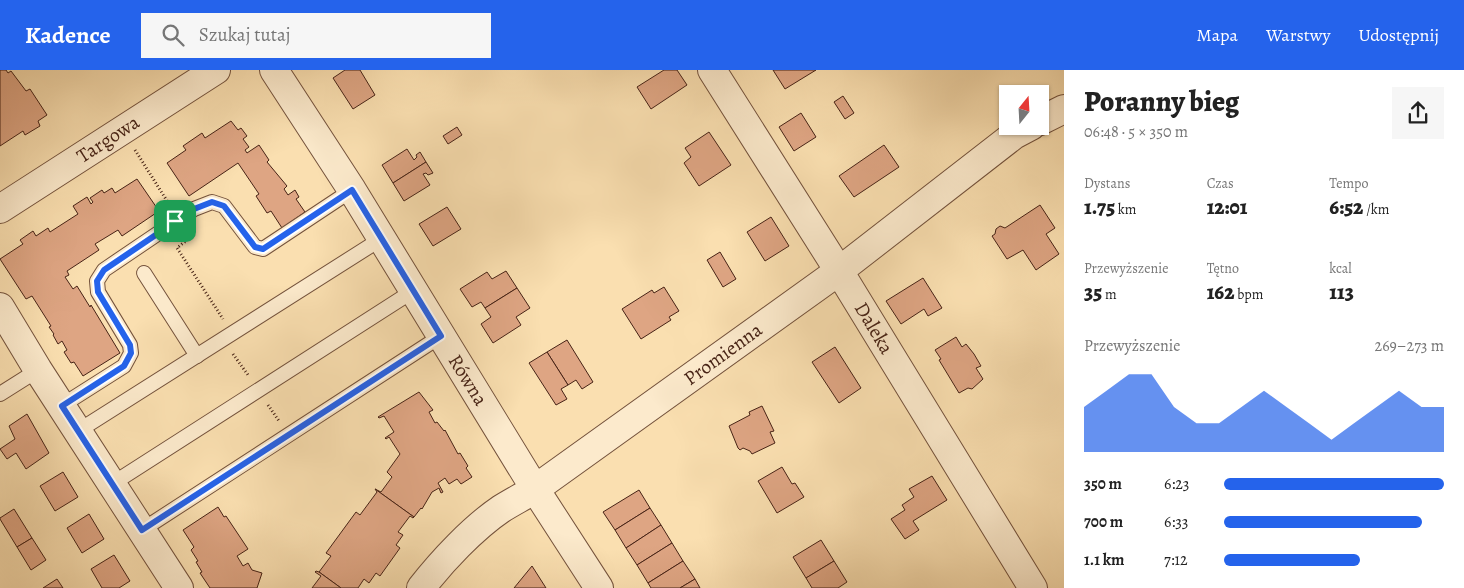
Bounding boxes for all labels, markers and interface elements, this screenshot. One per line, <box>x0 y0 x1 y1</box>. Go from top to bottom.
search box <box>141 13 491 58</box>
text: Kadence <box>25 19 111 51</box>
icon: search <box>159 21 187 49</box>
text: Szukaj tutaj <box>199 22 291 48</box>
text: Mapa <box>1197 23 1238 47</box>
text: Warstwy <box>1266 23 1330 47</box>
text: Udostępnij <box>1358 23 1439 47</box>
text: Poranny bieg <box>1084 83 1239 121</box>
north arrow <box>999 85 1049 135</box>
map controls <box>999 85 1049 135</box>
button: share <box>1392 87 1444 139</box>
street label: Targowa <box>71 108 145 169</box>
text: 06:48 · 5 × 350 m <box>1084 121 1188 143</box>
text: Dystans <box>1084 174 1130 193</box>
text: Czas <box>1207 174 1234 193</box>
text: Tempo <box>1329 174 1368 193</box>
text: 1.75 <box>1084 193 1115 221</box>
text: 12:01 <box>1207 193 1248 221</box>
text: 6:52 <box>1329 193 1363 221</box>
pin <box>154 200 196 242</box>
text: km <box>1115 200 1136 219</box>
text: /km <box>1363 200 1389 219</box>
icon: arrive <box>161 207 189 235</box>
text: Przewyższenie <box>1084 259 1168 278</box>
text: Tętno <box>1207 259 1239 278</box>
text: kcal <box>1329 259 1352 278</box>
text: 35 <box>1084 278 1102 306</box>
text: 162 <box>1207 278 1234 306</box>
text: 113 <box>1329 278 1354 306</box>
text: m <box>1102 285 1117 304</box>
text: bpm <box>1234 285 1263 304</box>
street label: Daleka <box>848 297 900 360</box>
street label: Promienna <box>678 316 768 392</box>
text: Przewyższenie <box>1084 335 1181 357</box>
text: 269–273 m <box>1375 335 1444 357</box>
street label: Równa <box>442 349 495 411</box>
text: 350 m <box>1084 473 1122 495</box>
text: 6:23 <box>1164 473 1189 495</box>
text: 700 m <box>1084 511 1123 533</box>
text: 6:33 <box>1164 511 1189 533</box>
text: 1.1 km <box>1084 549 1124 571</box>
text: 7:12 <box>1164 549 1188 571</box>

